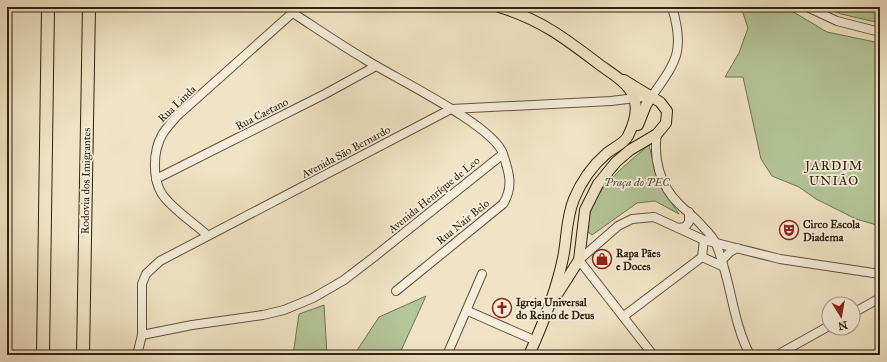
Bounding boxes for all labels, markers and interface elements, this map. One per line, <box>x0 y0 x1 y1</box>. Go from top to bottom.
street label: Rua Linda <box>155 82 199 125</box>
street label: Rua Caetano <box>233 95 291 133</box>
street label: Avenida São Bernardo <box>298 123 393 181</box>
street label: Rodovia dos Imigrantes <box>79 128 93 234</box>
street label: Avenida Henríque de Leo <box>385 154 483 237</box>
district label: JARDIM UNIÃO <box>803 158 863 189</box>
park label: Praça do PEC <box>604 176 670 189</box>
street label: Rua Nair Belo <box>434 197 492 247</box>
place label: Circo Escola Diadema <box>803 218 860 244</box>
theatre icon: Circo Escola Diadema <box>778 219 800 241</box>
place label: Rapa Pães e Doces <box>616 247 660 273</box>
shop icon: Rapa Pães e Doces <box>591 248 613 270</box>
place label: Igreja Universal do Reino de Deus <box>516 296 594 322</box>
north arrow <box>821 296 861 336</box>
church icon: Igreja Universal do Reino de Deus <box>491 297 513 319</box>
text: N <box>836 318 849 333</box>

